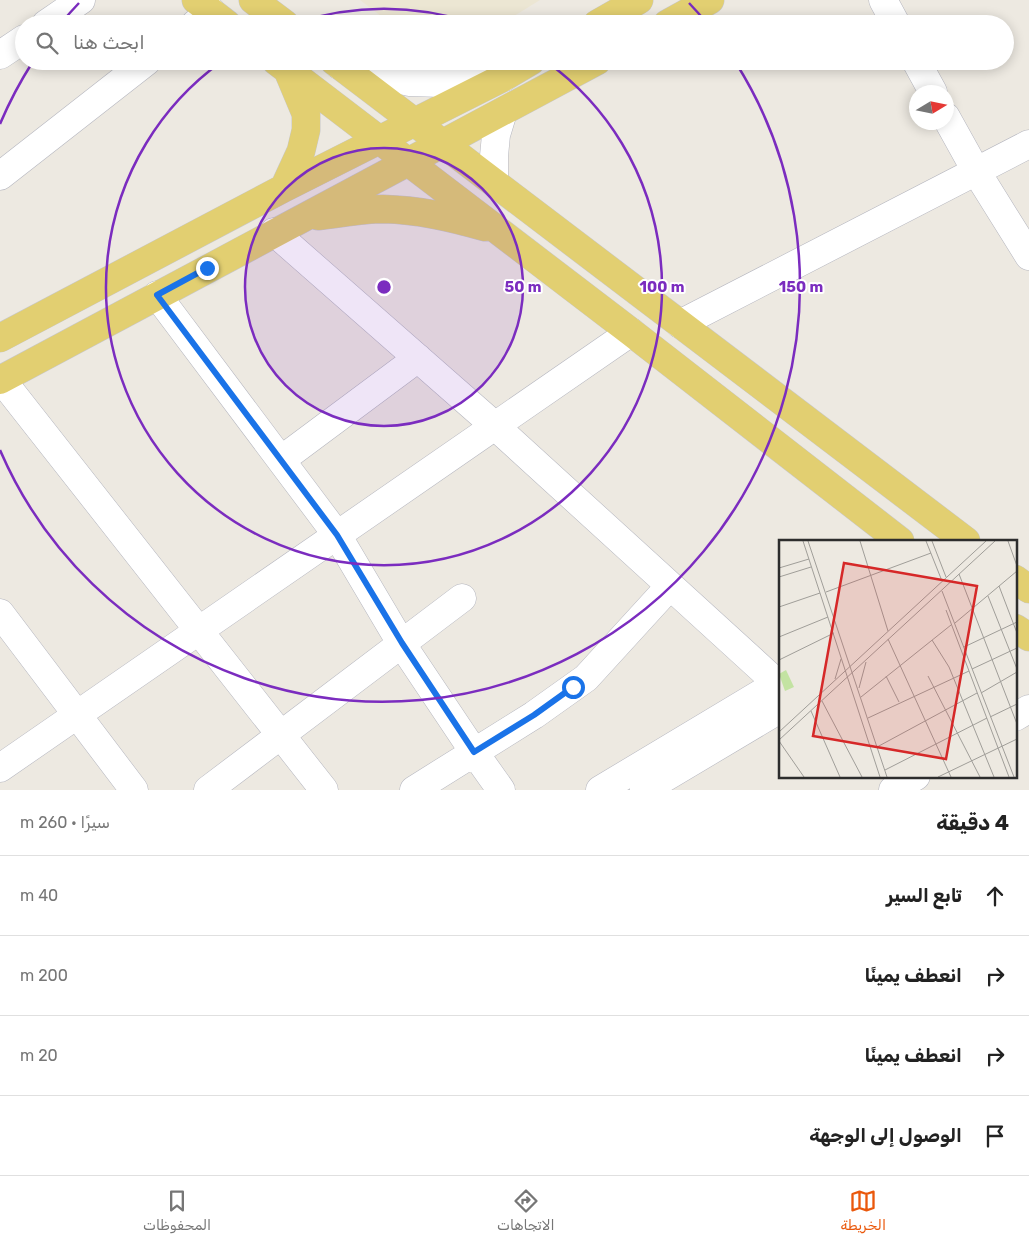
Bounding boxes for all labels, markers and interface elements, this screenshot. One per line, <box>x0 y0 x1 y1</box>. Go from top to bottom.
search box <box>15 15 1014 70</box>
icon: search <box>33 29 61 57</box>
text: ابحث هنا <box>73 31 145 54</box>
north arrow <box>909 85 954 130</box>
route end <box>196 257 219 280</box>
centre of rings <box>375 278 393 296</box>
text: 50 m <box>505 278 541 296</box>
text: 100 m <box>640 278 684 296</box>
text: 150 m <box>779 278 823 296</box>
inset map <box>779 540 1016 778</box>
route start <box>562 676 585 699</box>
text: 4 دقيقة <box>936 810 1009 835</box>
text: سيرًا · 260 m <box>20 813 110 832</box>
icon: ahead <box>981 882 1009 910</box>
text: تابع السير <box>886 884 962 907</box>
text: 40 m <box>20 886 58 905</box>
icon: right <box>981 962 1009 990</box>
text: انعطف يمينًا <box>865 964 962 987</box>
text: 200 m <box>20 966 68 985</box>
icon: right <box>981 1042 1009 1070</box>
text: انعطف يمينًا <box>865 1044 962 1067</box>
text: 20 m <box>20 1046 58 1065</box>
icon: arrive <box>981 1122 1009 1150</box>
text: الوصول إلى الوجهة <box>809 1124 962 1147</box>
tab: المحفوظات <box>143 1187 211 1234</box>
tab: الاتجاهات <box>497 1187 554 1234</box>
tab: الخريطة <box>840 1187 886 1234</box>

